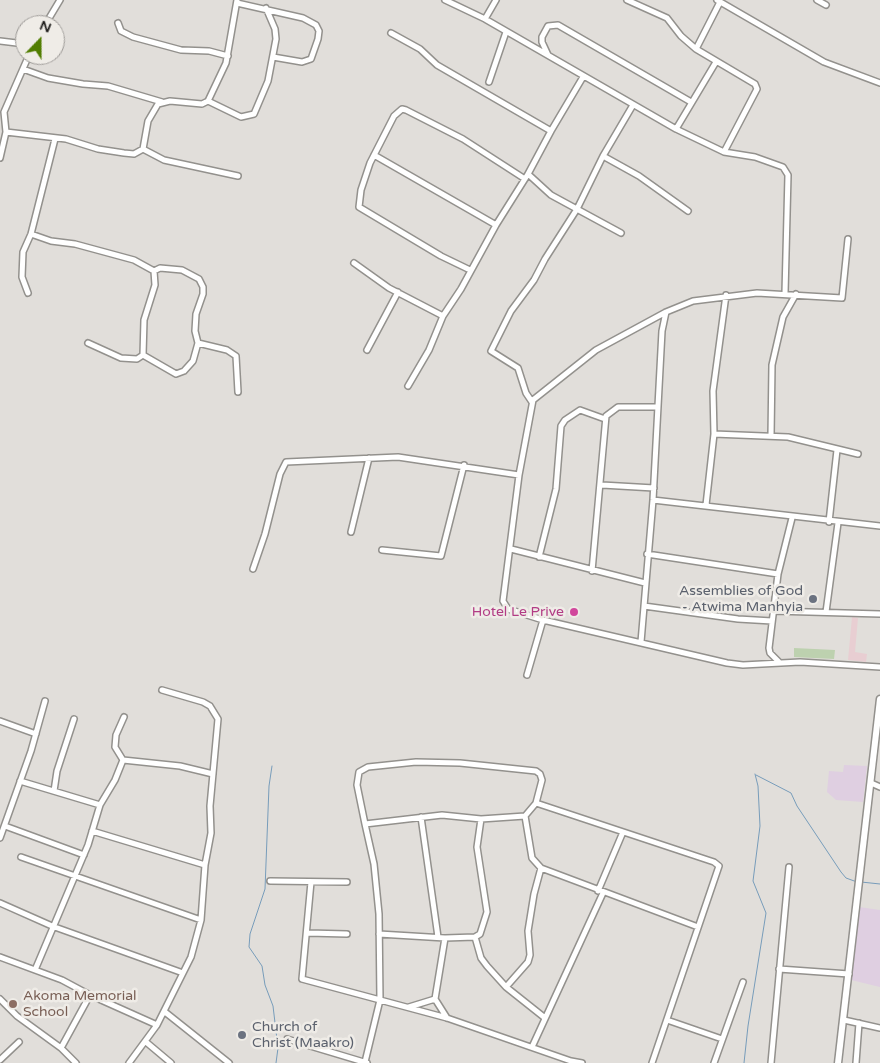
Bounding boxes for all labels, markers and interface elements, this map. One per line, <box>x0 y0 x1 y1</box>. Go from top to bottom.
north arrow <box>15 15 65 65</box>
text: N <box>37 17 54 37</box>
place label: Assemblies of God - Atwima Manhyia <box>679 583 803 616</box>
marker: Assemblies of God - Atwima Manhyia <box>807 593 819 605</box>
place label: Hotel Le Prive <box>472 604 564 620</box>
marker: Hotel Le Prive <box>568 606 580 618</box>
place label: Akoma Memorial School <box>23 988 137 1020</box>
marker: Akoma Memorial School <box>7 998 19 1010</box>
place label: Church of Christ (Maakro) <box>252 1019 354 1052</box>
marker: Church of Christ (Maakro) <box>236 1029 248 1041</box>

